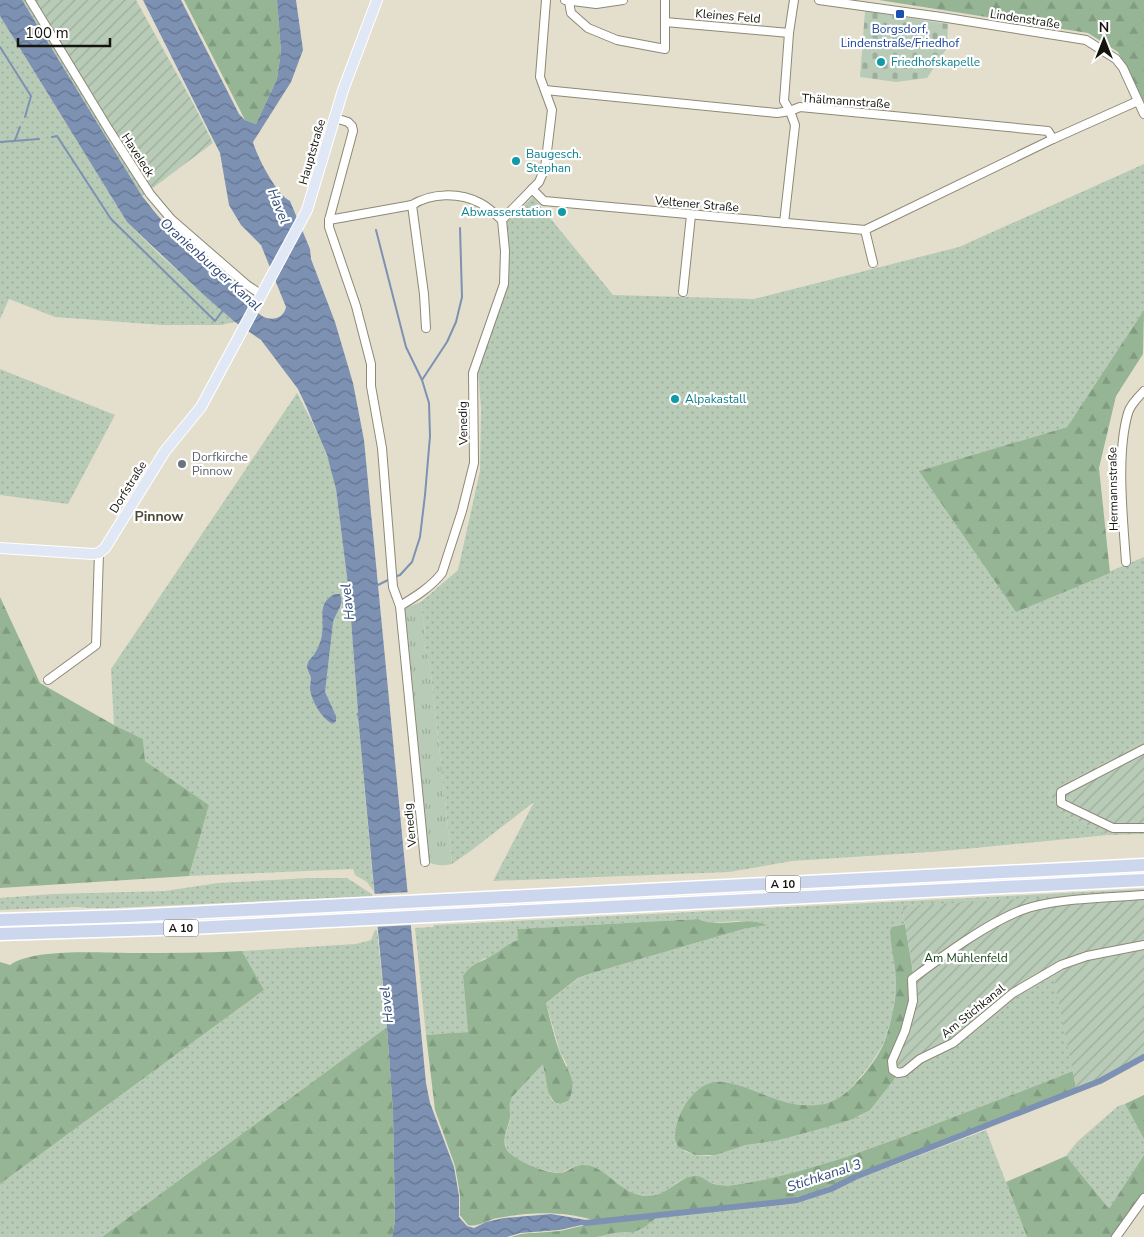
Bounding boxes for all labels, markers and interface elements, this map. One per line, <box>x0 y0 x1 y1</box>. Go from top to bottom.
street label: Kleines Feld <box>695 5 761 27</box>
street label: Lindenstraße <box>989 6 1061 32</box>
marker: Borgsdorf, Lindenstraße/Friedhof <box>894 8 906 20</box>
scale bar <box>18 15 110 47</box>
north arrow <box>1079 15 1129 65</box>
text: N <box>1099 18 1109 37</box>
place label: Borgsdorf, Lindenstraße/Friedhof <box>841 21 960 51</box>
text: 100 m <box>25 23 69 43</box>
place label: Friedhofskapelle <box>891 54 980 70</box>
marker: Friedhofskapelle <box>875 56 887 68</box>
street label: Thälmannstraße <box>801 90 891 112</box>
street label: Hauptstraße <box>295 117 329 187</box>
street label: Haveleck <box>118 130 159 181</box>
place label: Baugesch. Stephan <box>526 146 582 176</box>
marker: Baugesch. Stephan <box>510 155 522 167</box>
water label: Havel <box>263 186 294 227</box>
street label: Veltener Straße <box>653 192 740 216</box>
place label: Abwasserstation <box>461 204 552 220</box>
marker: Abwasserstation <box>556 206 568 218</box>
water label: Oranienburger Kanal <box>156 214 266 315</box>
place label: Alpakastall <box>685 391 747 407</box>
marker: Alpakastall <box>669 393 681 405</box>
street label: Venedig <box>455 401 471 446</box>
street label: Hermannstraße <box>1104 447 1122 531</box>
place label: Dorfkirche Pinnow <box>192 449 248 479</box>
street label: Dorfstraße <box>106 458 150 516</box>
marker: Dorfkirche Pinnow <box>176 458 188 470</box>
district label: Pinnow <box>135 507 184 526</box>
water label: Havel <box>336 583 359 621</box>
street label: Venedig <box>400 802 420 849</box>
road number: A 10 <box>766 876 800 892</box>
road number: A 10 <box>164 920 198 936</box>
park label: Am Mühlenfeld <box>924 950 1008 966</box>
street label: Am Stichkanal <box>938 980 1009 1042</box>
water label: Havel <box>375 986 398 1024</box>
water label: Stichkanal 3 <box>785 1155 864 1196</box>

